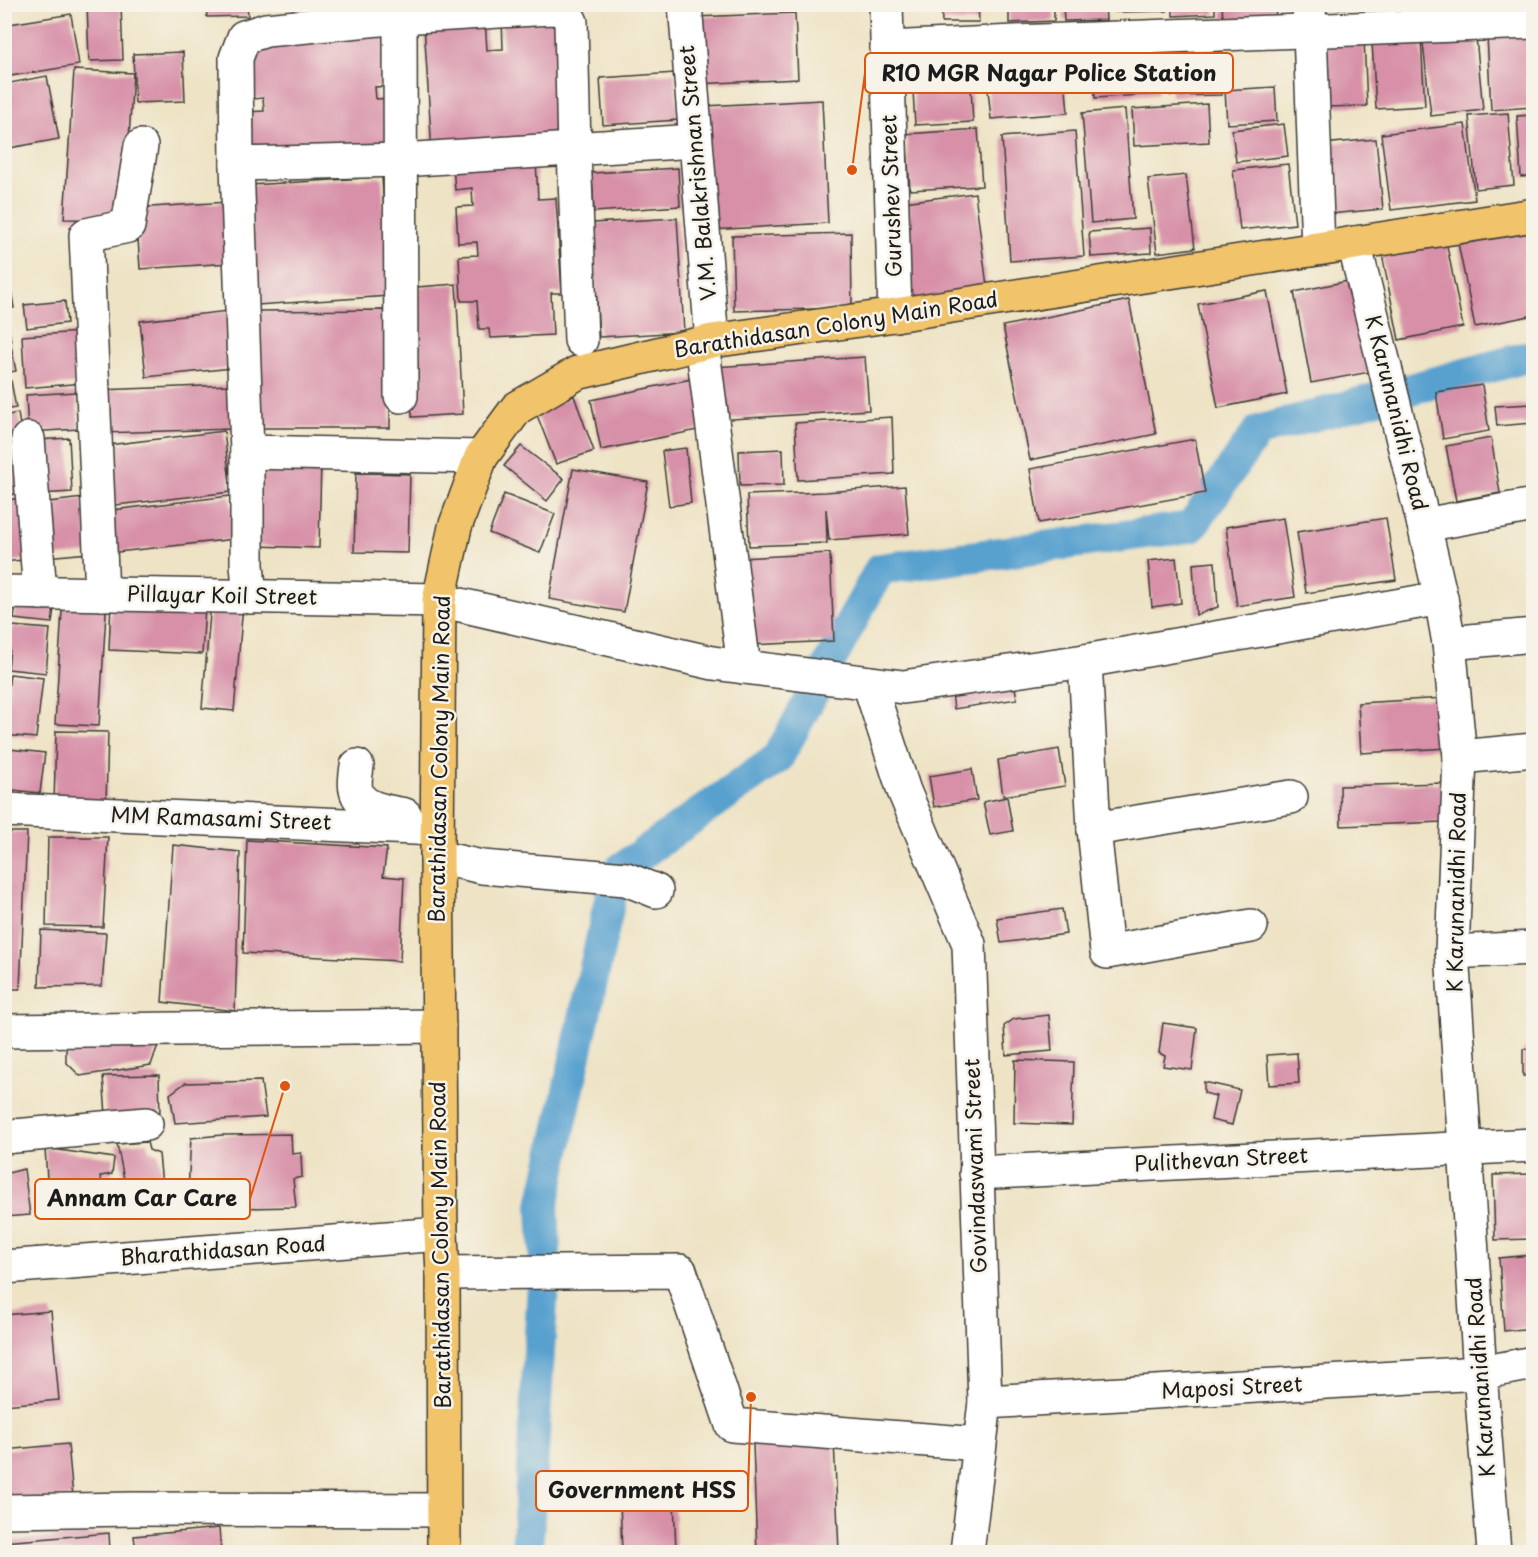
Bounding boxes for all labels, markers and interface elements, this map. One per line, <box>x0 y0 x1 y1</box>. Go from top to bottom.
street label: V.M. Balakrishnan Street <box>669 44 723 302</box>
callout: R10 MGR Nagar Police Station <box>865 53 1233 93</box>
text: R10 MGR Nagar Police Station <box>881 55 1217 88</box>
street label: Gurushev Street <box>871 114 909 278</box>
street label: Barathidasan Colony Main Road <box>671 282 1000 364</box>
street label: K Karunanidhi Road <box>1358 311 1438 514</box>
street label: Pillayar Koil Street <box>126 576 318 612</box>
street label: Barathidasan Colony Main Road <box>419 595 457 923</box>
street label: K Karunanidhi Road <box>1437 791 1473 993</box>
street label: MM Ramasami Street <box>110 797 332 837</box>
street label: Govindaswami Street <box>954 1058 994 1274</box>
street label: Barathidasan Colony Main Road <box>420 1081 458 1409</box>
street label: Pulithevan Street <box>1133 1137 1309 1179</box>
callout: Annam Car Care <box>35 1179 250 1219</box>
text: Annam Car Care <box>46 1180 237 1213</box>
street label: Bharathidasan Road <box>119 1226 327 1272</box>
street label: K Karunanidhi Road <box>1456 1276 1502 1478</box>
street label: Maposi Street <box>1161 1366 1303 1406</box>
callout: Government HSS <box>536 1471 748 1511</box>
text: Government HSS <box>548 1472 736 1505</box>

